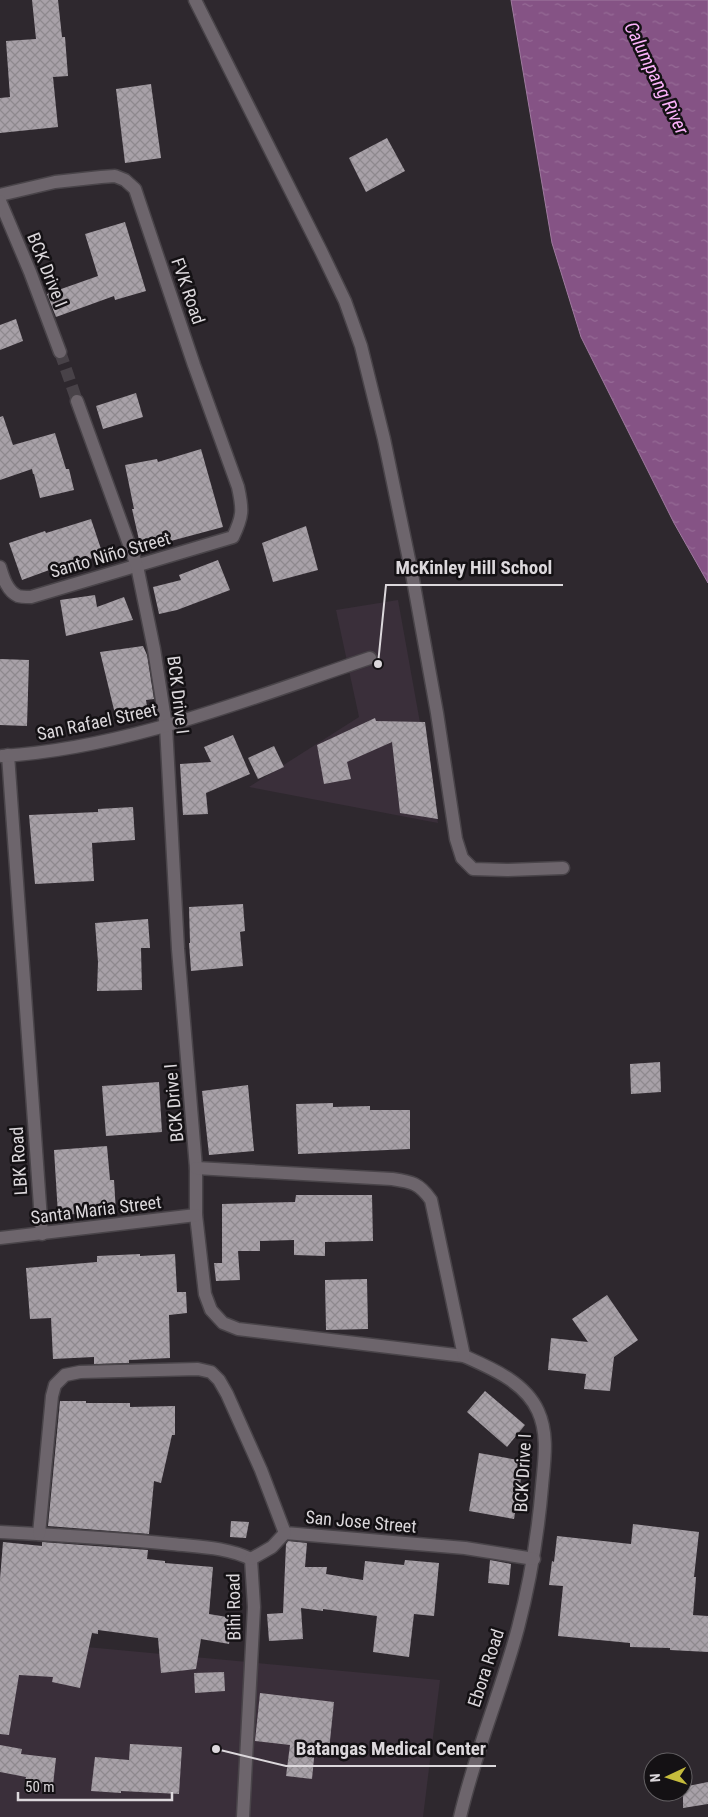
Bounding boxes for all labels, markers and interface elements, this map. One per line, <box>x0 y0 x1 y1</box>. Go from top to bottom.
water label: Calumpang River <box>619 18 694 139</box>
street label: BCK Drive I <box>23 229 72 310</box>
street label: FVK Road <box>167 255 210 327</box>
street label: Santo Niño Street <box>47 527 173 582</box>
callout: McKinley Hill School <box>386 551 563 585</box>
text: McKinley Hill School <box>396 556 552 579</box>
street label: BCK Drive I <box>163 655 194 735</box>
street label: San Rafael Street <box>35 699 159 744</box>
street label: BCK Drive I <box>160 1063 187 1143</box>
street label: LBK Road <box>6 1126 31 1196</box>
street label: Santa Maria Street <box>29 1191 162 1228</box>
street label: BCK Drive I <box>510 1433 535 1513</box>
street label: San Jose Street <box>305 1506 417 1537</box>
street label: Bihi Road <box>222 1573 245 1641</box>
street label: Ebora Road <box>463 1626 508 1710</box>
callout: Batangas Medical Center <box>286 1732 496 1766</box>
text: Batangas Medical Center <box>296 1737 486 1760</box>
north arrow <box>643 1752 693 1802</box>
scale bar <box>18 1770 171 1802</box>
text: N <box>647 1773 663 1783</box>
text: 50 m <box>25 1778 55 1796</box>

